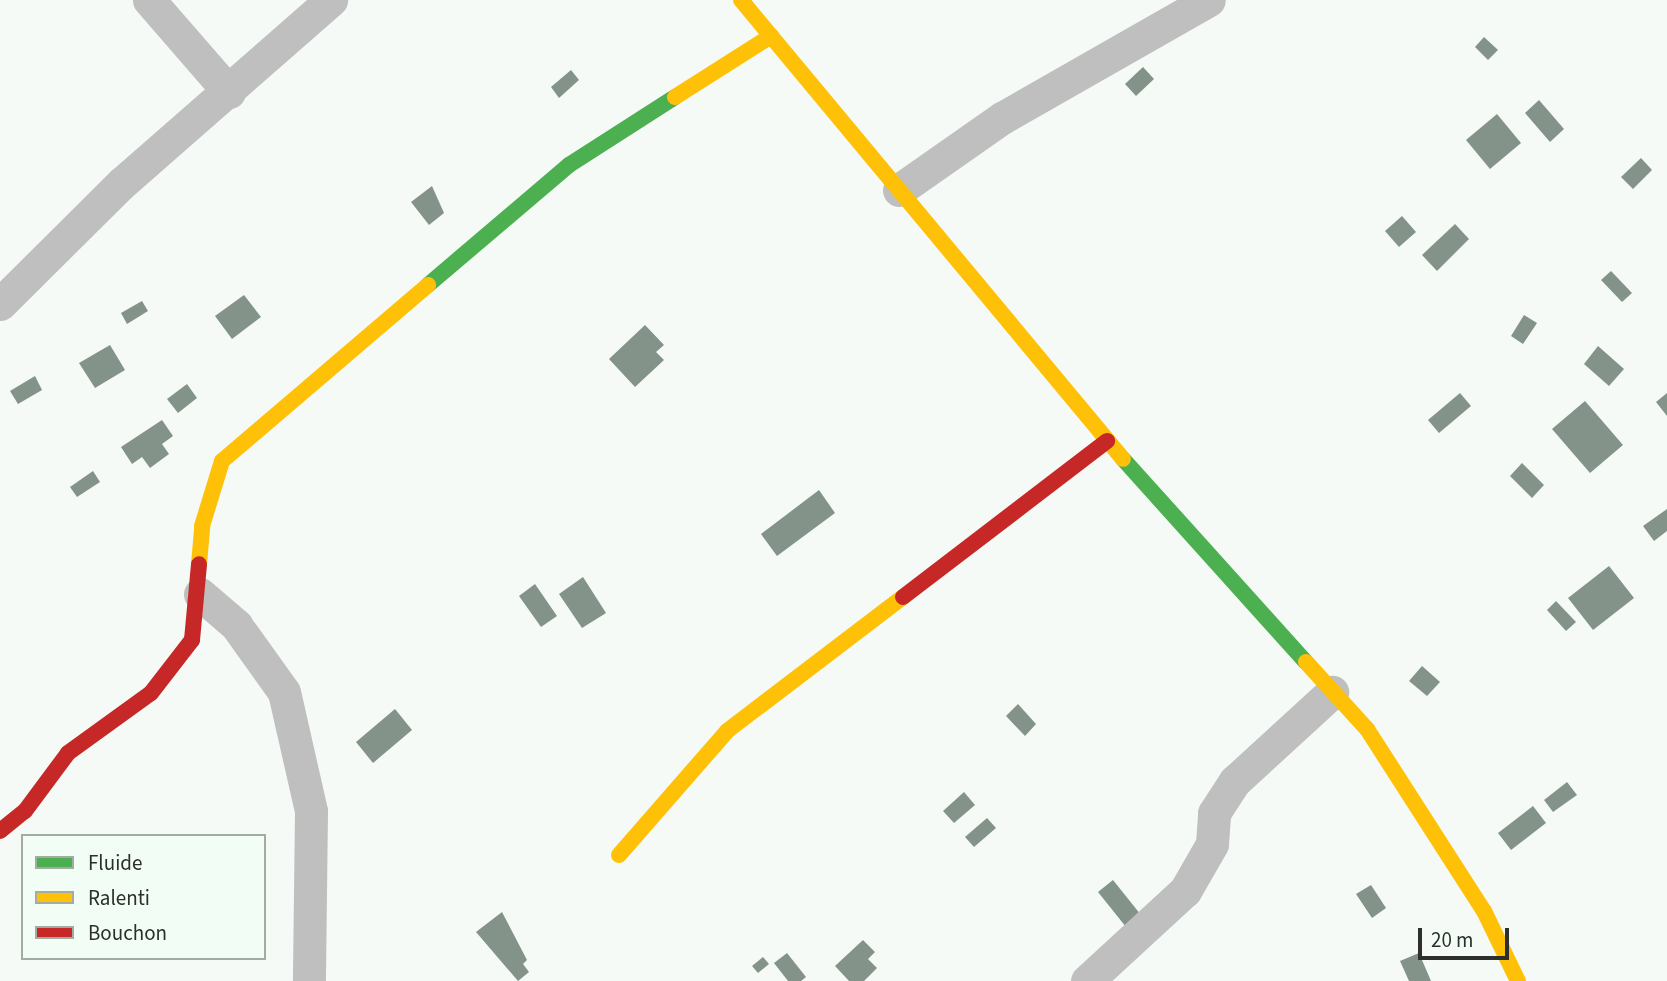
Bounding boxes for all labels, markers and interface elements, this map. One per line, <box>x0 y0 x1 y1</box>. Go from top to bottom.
legend <box>21 834 266 960</box>
text: Fluide <box>88 848 142 878</box>
text: Ralenti <box>88 883 150 913</box>
scale bar <box>1422 914 1513 958</box>
text: Bouchon <box>88 918 167 948</box>
text: 20 m <box>1431 925 1473 955</box>

